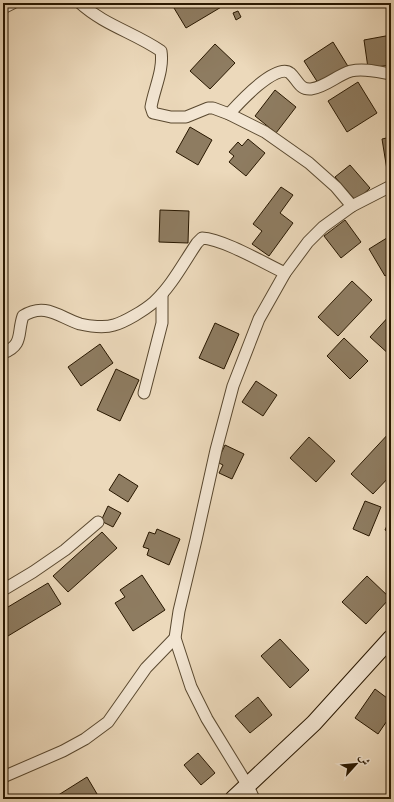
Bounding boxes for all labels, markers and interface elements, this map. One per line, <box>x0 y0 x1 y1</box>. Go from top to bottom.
north arrow <box>336 744 376 784</box>
text: ش <box>355 751 375 768</box>

